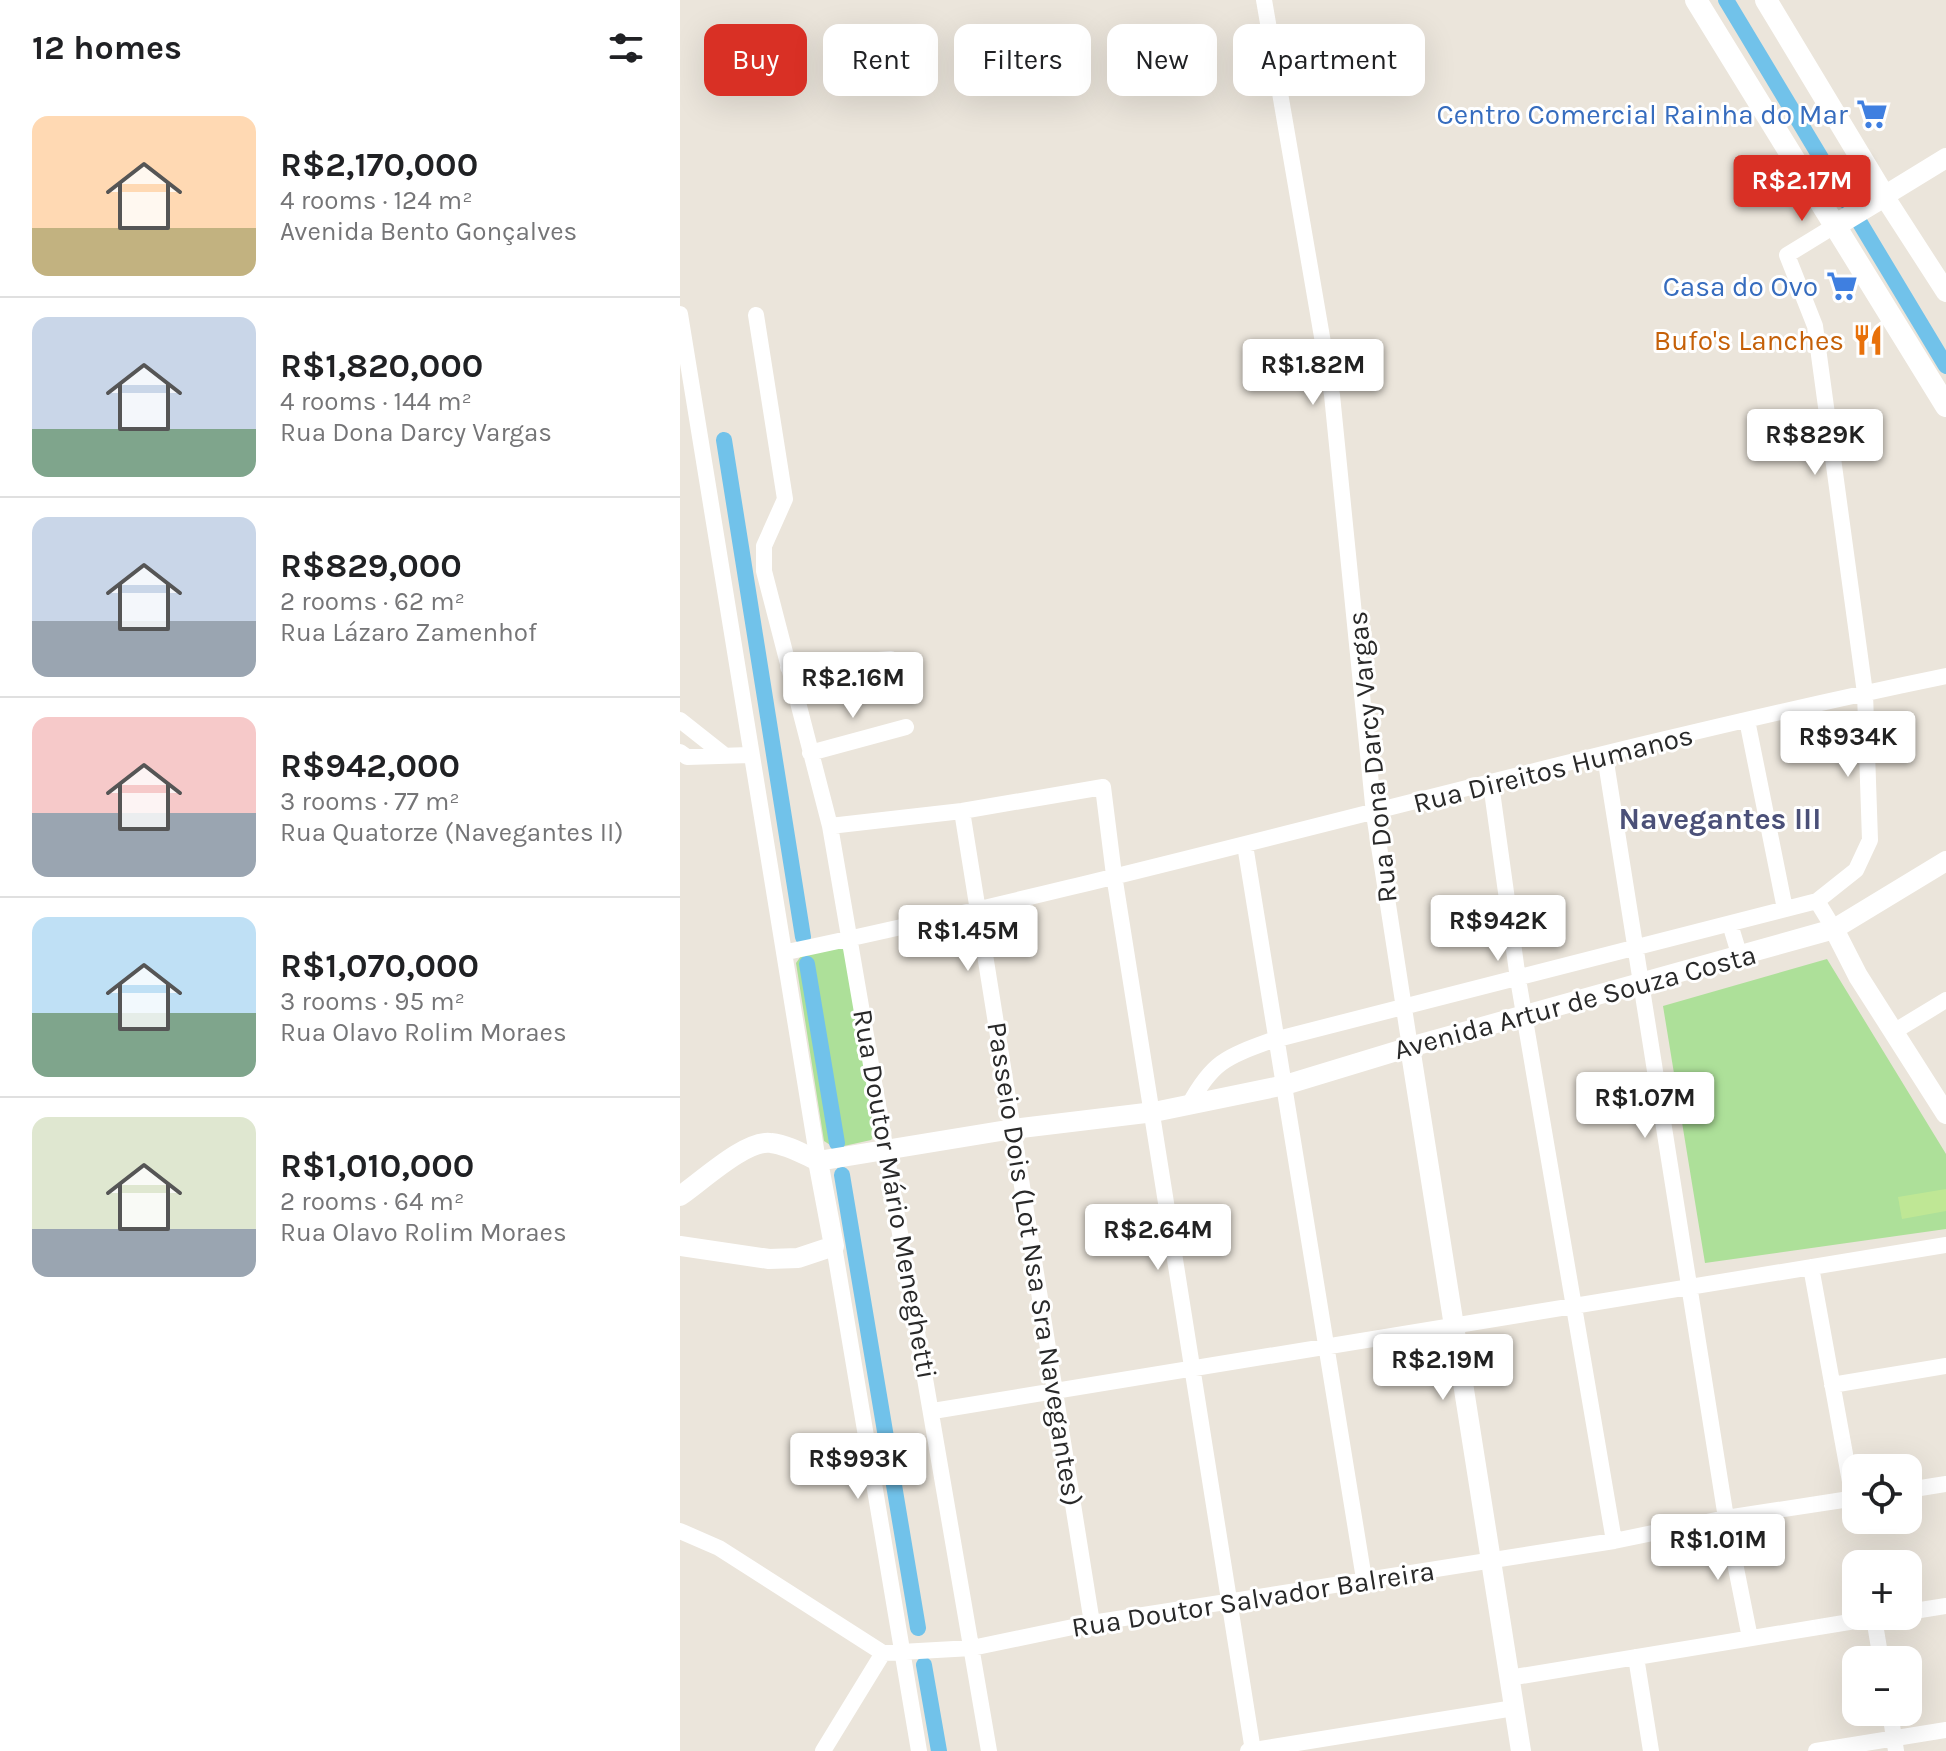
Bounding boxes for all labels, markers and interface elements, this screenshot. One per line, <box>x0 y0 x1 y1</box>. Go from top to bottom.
chip: Buy <box>704 24 807 96</box>
chip: Rent <box>823 24 938 96</box>
chip: Filters <box>954 24 1091 96</box>
chip: New <box>1107 24 1217 96</box>
chip: Apartment <box>1233 24 1425 96</box>
icon: filters <box>604 26 648 70</box>
text: 12 homes <box>32 28 182 68</box>
supermarket icon: Centro Comercial Rainha do Mar <box>1855 97 1889 131</box>
place label: Centro Comercial Rainha do Mar <box>1437 98 1849 131</box>
text: R$2,170,000 <box>280 145 478 185</box>
icon: home <box>96 148 192 244</box>
pin: R$2.17M <box>1728 155 1876 223</box>
text: R$2.17M <box>1752 165 1852 196</box>
text: 4 rooms · 124 m² <box>280 185 473 216</box>
text: Avenida Bento Gonçalves <box>280 216 577 247</box>
supermarket icon: Casa do Ovo <box>1825 269 1859 303</box>
place label: Casa do Ovo <box>1663 270 1818 303</box>
restaurant icon: Bufo's Lanches <box>1851 323 1885 357</box>
place label: Bufo's Lanches <box>1654 324 1844 357</box>
pin: R$1.82M <box>1239 339 1387 407</box>
text: R$1,820,000 <box>280 346 483 386</box>
icon: home <box>96 349 192 445</box>
text: R$1.82M <box>1261 349 1365 380</box>
text: 4 rooms · 144 m² <box>280 386 472 417</box>
pin: R$829K <box>1750 409 1880 477</box>
text: Rua Dona Darcy Vargas <box>280 417 552 448</box>
text: R$829K <box>1765 419 1865 450</box>
text: R$829,000 <box>280 546 462 586</box>
icon: home <box>96 549 192 645</box>
text: 2 rooms · 62 m² <box>280 586 465 617</box>
street label: Rua Dona Darcy Vargas <box>1340 610 1404 904</box>
text: Rua Lázaro Zamenhof <box>280 617 537 648</box>
pin: R$2.16M <box>779 652 927 720</box>
text: R$2.16M <box>801 662 905 693</box>
pin: R$934K <box>1783 711 1913 779</box>
street label: Rua Direitos Humanos <box>1410 718 1696 820</box>
text: R$934K <box>1798 721 1898 752</box>
text: R$942,000 <box>280 746 460 786</box>
icon: home <box>96 749 192 845</box>
text: 3 rooms · 77 m² <box>280 786 460 817</box>
district label: Navegantes III <box>1619 801 1821 837</box>
text: Rua Quatorze (Navegantes II) <box>280 817 624 848</box>
pin: R$942K <box>1433 895 1563 963</box>
pin: R$1.45M <box>894 905 1042 973</box>
text: R$942K <box>1449 905 1547 936</box>
text: R$1.45M <box>917 915 1019 946</box>
street label: Avenida Artur de Souza Costa <box>1390 938 1760 1066</box>
text: R$1,070,000 <box>280 946 479 986</box>
icon: home <box>96 949 192 1045</box>
text: 3 rooms · 95 m² <box>280 986 465 1017</box>
street label: Rua Doutor Mário Meneghetti <box>846 1007 944 1381</box>
text: Rua Olavo Rolim Moraes <box>280 1017 567 1048</box>
street label: Passeio Dois (Lot Nsa Sra Navegantes) <box>980 1020 1090 1508</box>
pin: R$1.07M <box>1571 1072 1719 1140</box>
text: R$1.07M <box>1594 1082 1696 1113</box>
text: R$1,010,000 <box>280 1146 474 1186</box>
icon: home <box>96 1149 192 1245</box>
text: 2 rooms · 64 m² <box>280 1186 464 1217</box>
pin: R$2.64M <box>1084 1204 1232 1272</box>
text: R$2.64M <box>1103 1214 1213 1245</box>
text: Rua Olavo Rolim Moraes <box>280 1217 567 1248</box>
pin: R$2.19M <box>1369 1334 1517 1402</box>
text: R$2.19M <box>1391 1344 1495 1375</box>
pin: R$993K <box>793 1433 923 1501</box>
text: R$993K <box>808 1443 908 1474</box>
map controls <box>1842 1454 1922 1726</box>
button: locate <box>1842 1454 1922 1534</box>
pin: R$1.01M <box>1644 1514 1792 1582</box>
text: R$1.01M <box>1669 1524 1767 1555</box>
button: + <box>1842 1550 1922 1630</box>
street label: Rua Doutor Salvador Balreira <box>1069 1554 1437 1644</box>
button: − <box>1842 1646 1922 1726</box>

